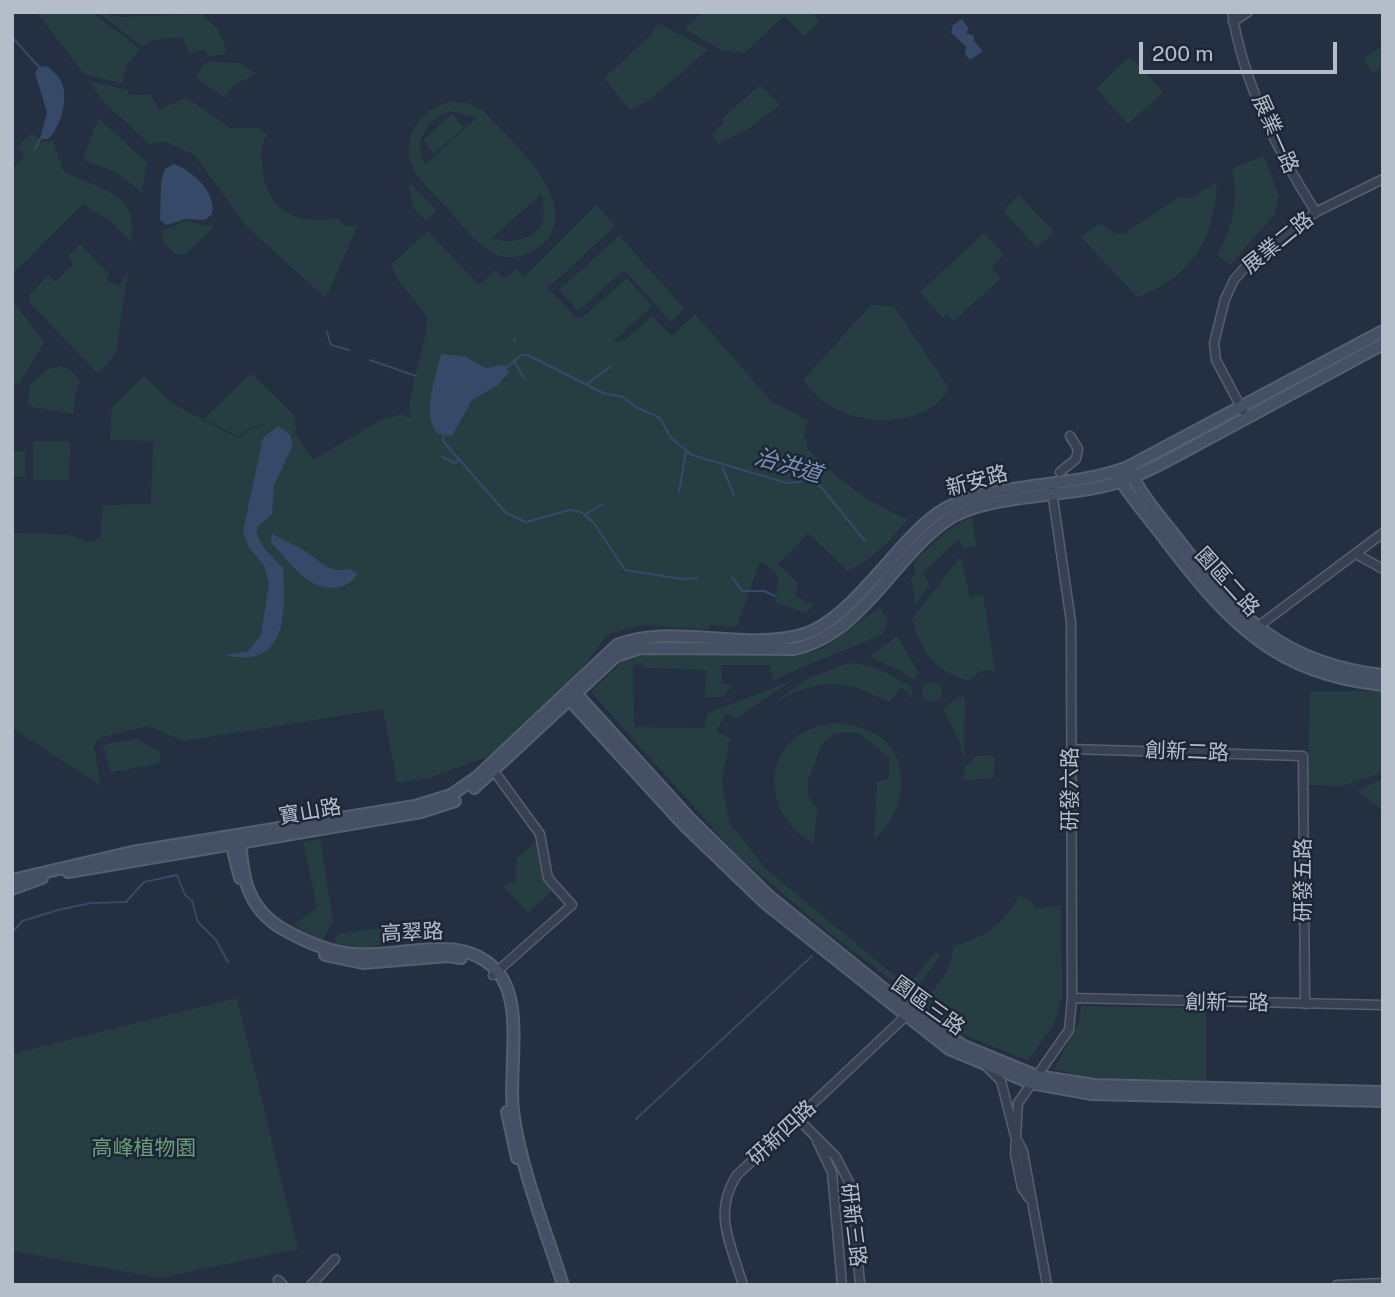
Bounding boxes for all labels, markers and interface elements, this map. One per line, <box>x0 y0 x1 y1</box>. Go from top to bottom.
scale bar <box>1143 28 1341 72</box>
text: 200 m <box>1152 41 1213 66</box>
street label: 展業一路 <box>1246 91 1304 177</box>
street label: 展業二路 <box>1237 207 1319 279</box>
water label: 治洪道 <box>751 443 825 489</box>
street label: 新安路 <box>943 461 1011 501</box>
street label: 園區二路 <box>1190 542 1264 622</box>
street label: 創新二路 <box>1145 738 1229 766</box>
street label: 研發六路 <box>1058 747 1084 831</box>
street label: 寶山路 <box>277 794 343 830</box>
street label: 研發五路 <box>1291 838 1317 922</box>
street label: 高翠路 <box>380 919 444 947</box>
street label: 園區三路 <box>887 971 969 1041</box>
street label: 創新一路 <box>1185 990 1269 1016</box>
street label: 研新四路 <box>743 1095 821 1171</box>
park label: 高峰植物園 <box>92 1136 196 1162</box>
street label: 研新三路 <box>835 1182 871 1268</box>

